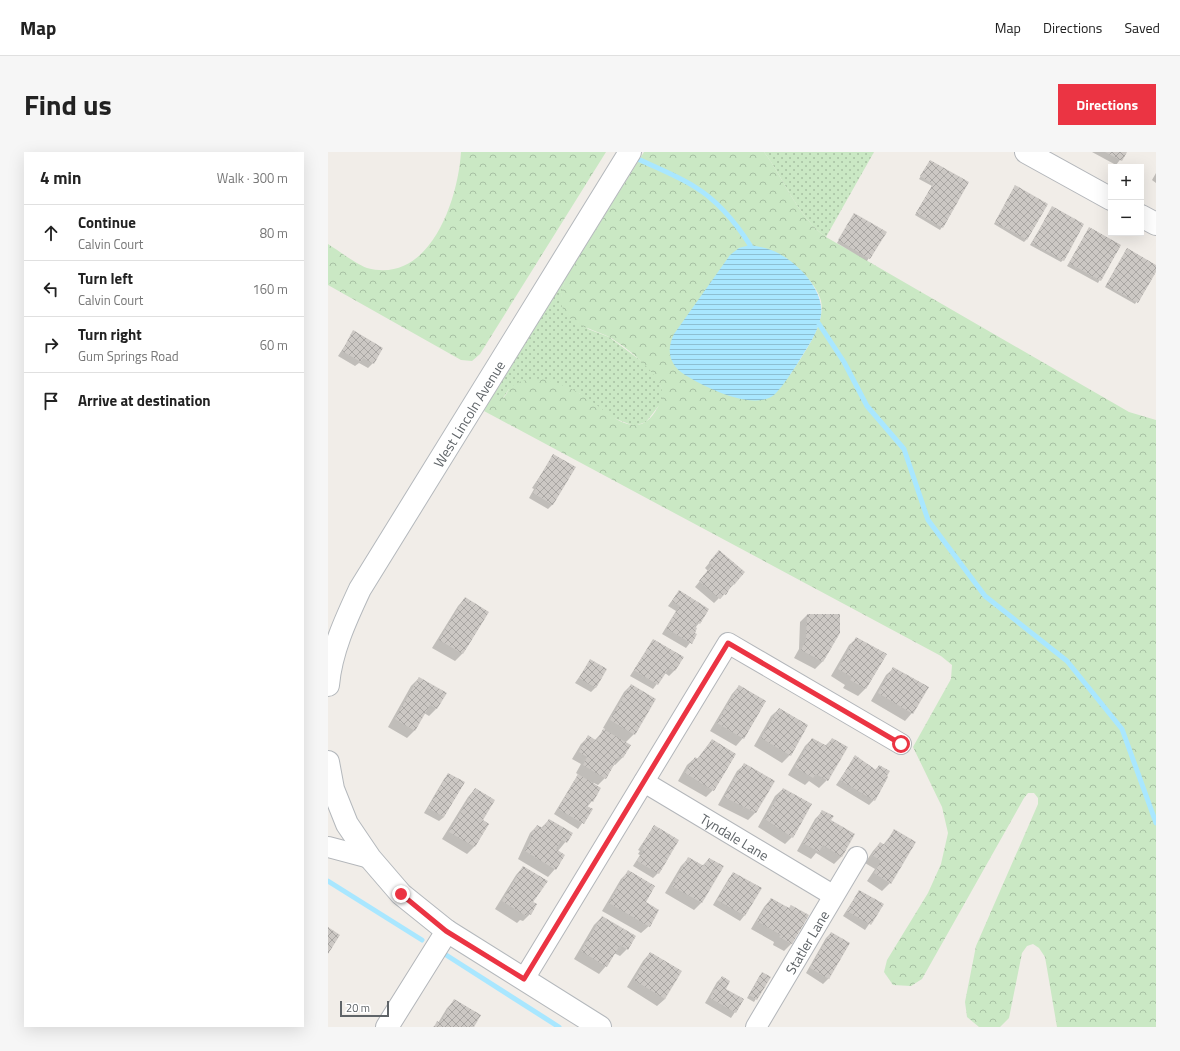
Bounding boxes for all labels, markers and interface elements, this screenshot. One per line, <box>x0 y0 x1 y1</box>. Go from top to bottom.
text: Map <box>20 13 56 42</box>
text: Map <box>995 17 1021 38</box>
text: Directions <box>1043 17 1102 38</box>
text: Saved <box>1124 17 1160 38</box>
text: Find us <box>24 83 112 126</box>
button: Directions <box>1058 84 1156 125</box>
map controls <box>1108 164 1144 236</box>
button: + <box>1108 164 1144 200</box>
text: 4 min <box>40 165 81 191</box>
text: Walk · 300 m <box>217 168 288 188</box>
button: − <box>1108 200 1144 236</box>
text: Continue <box>78 211 136 234</box>
icon: ahead <box>40 222 62 244</box>
text: 80 m <box>260 223 288 243</box>
text: Calvin Court <box>78 234 143 254</box>
text: Turn left <box>78 267 133 290</box>
icon: left <box>40 278 62 300</box>
text: 160 m <box>252 279 288 299</box>
text: Calvin Court <box>78 290 143 310</box>
text: Turn right <box>78 323 142 346</box>
icon: right <box>40 334 62 356</box>
text: 60 m <box>260 335 288 355</box>
text: Gum Springs Road <box>78 346 179 366</box>
street label: West Lincoln Avenue <box>427 356 509 471</box>
text: Arrive at destination <box>78 389 211 412</box>
icon: arrive <box>40 390 62 412</box>
route start <box>892 735 910 753</box>
street label: Tyndale Lane <box>697 808 773 865</box>
route end <box>392 885 410 903</box>
street label: Statler Lane <box>779 906 834 978</box>
scale bar <box>340 999 389 1018</box>
text: 20 m <box>346 1000 370 1016</box>

